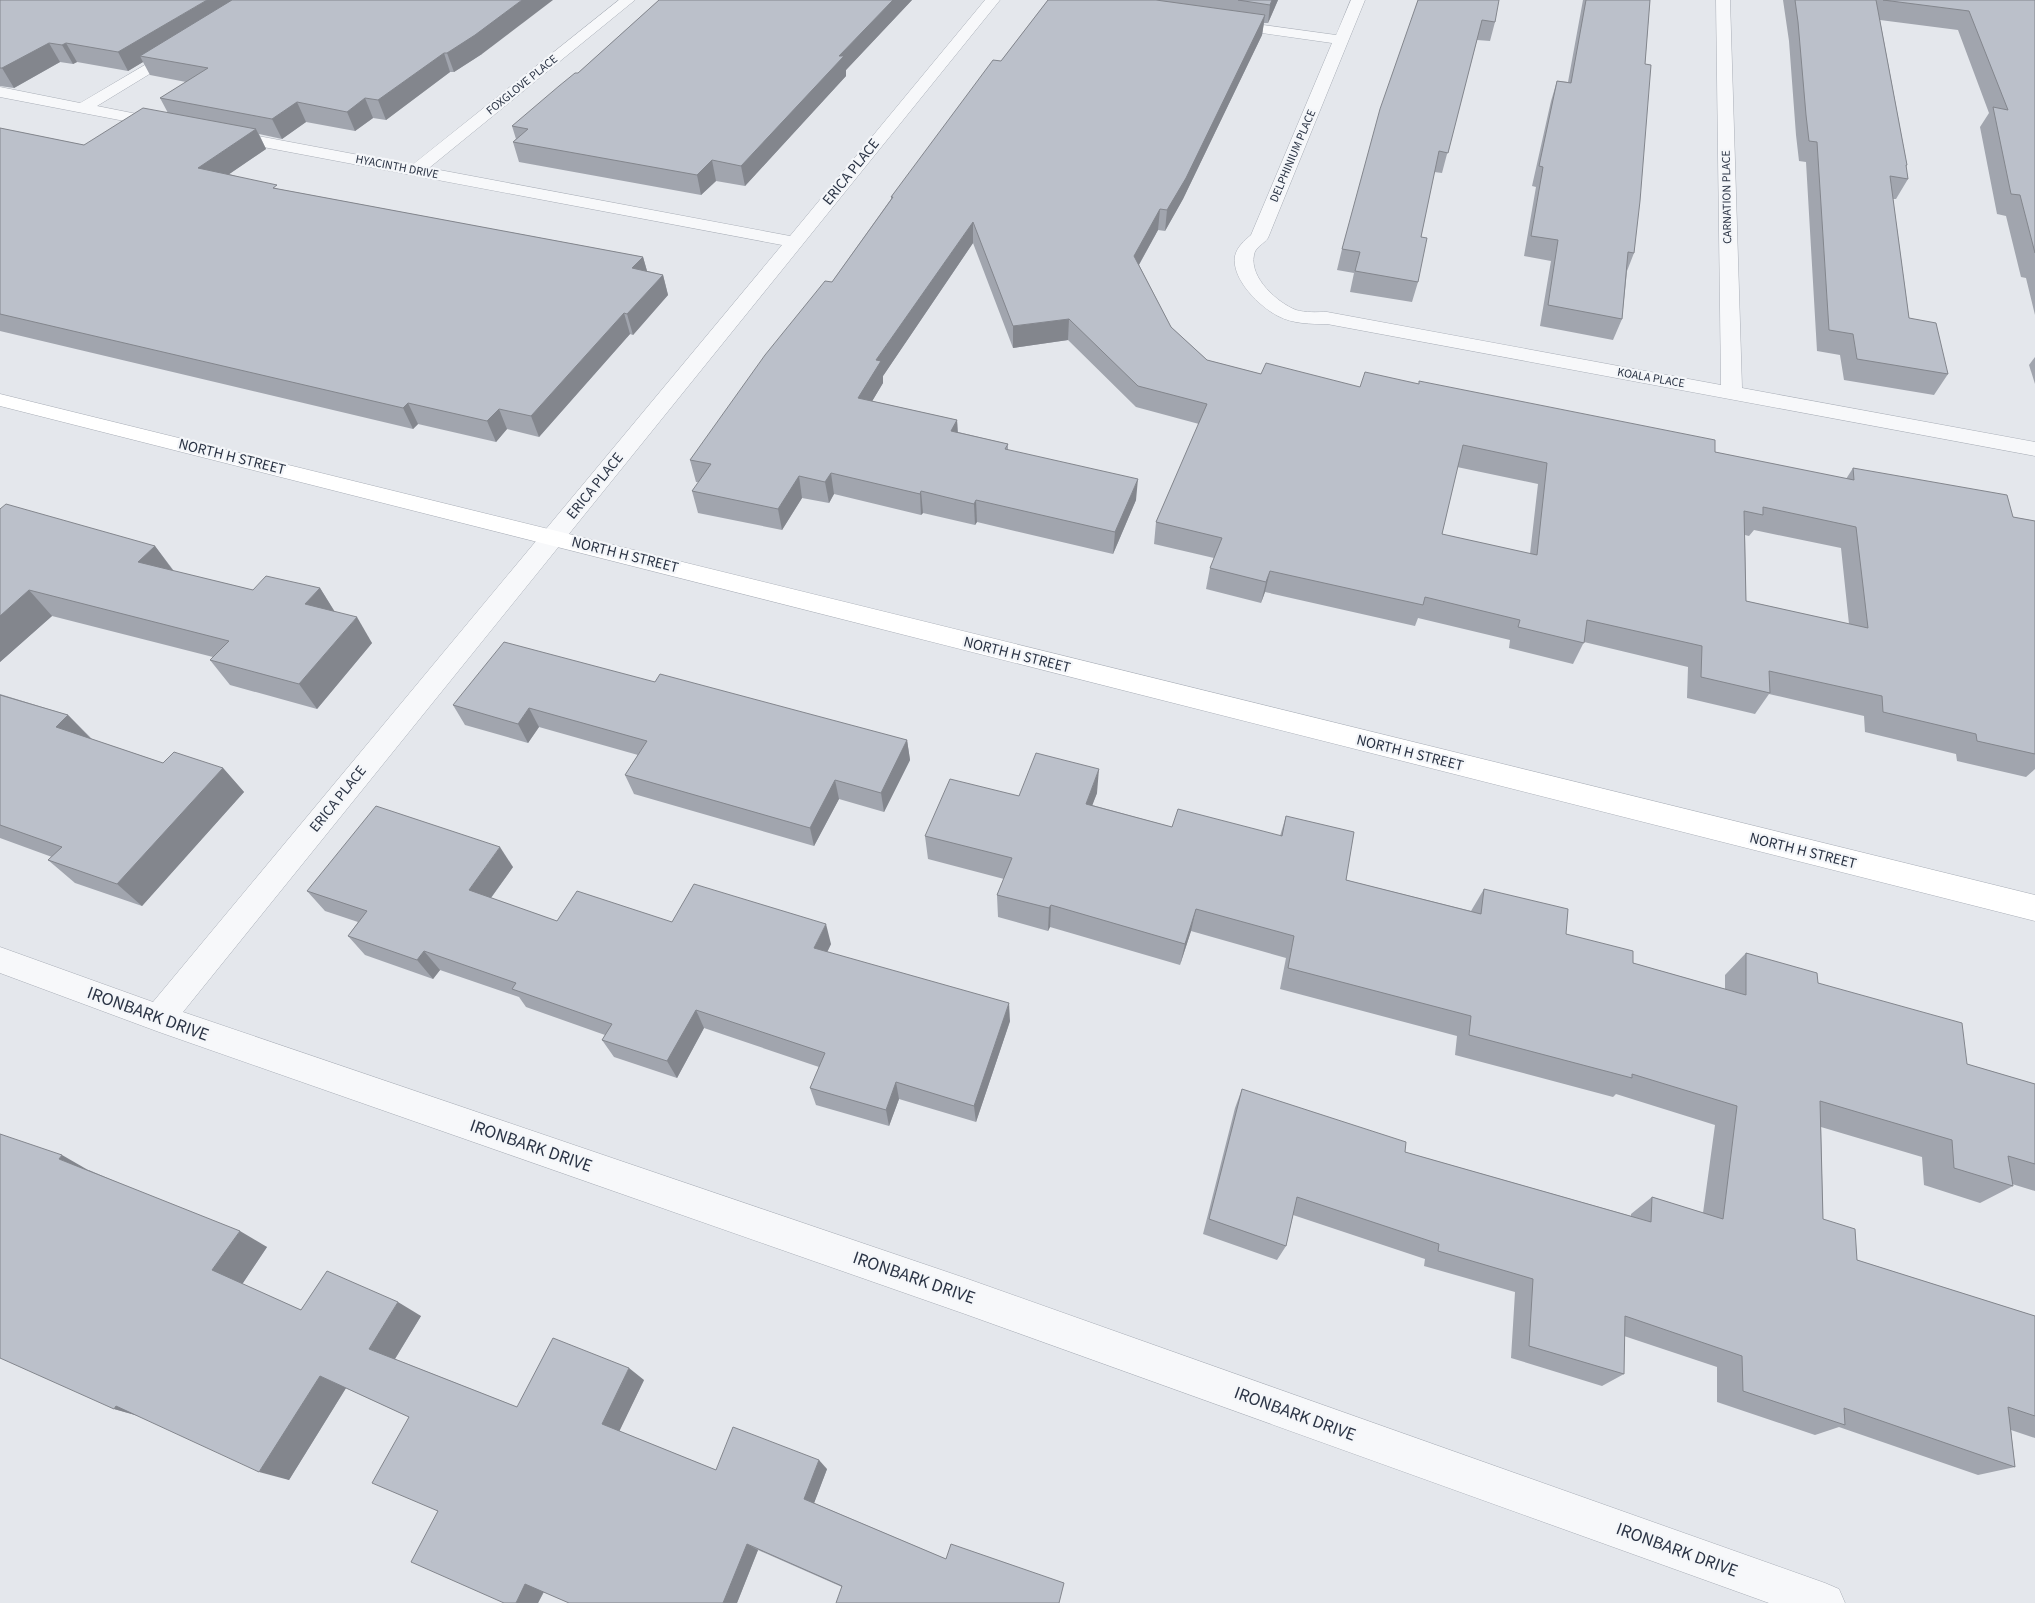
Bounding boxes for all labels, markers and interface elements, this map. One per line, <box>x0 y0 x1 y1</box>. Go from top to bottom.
street label: FOXGLOVE PLACE <box>483 51 561 119</box>
street label: DELPHINIUM PLACE <box>1266 107 1320 205</box>
street label: ERICA PLACE <box>818 134 885 210</box>
street label: CARNATION PLACE <box>1718 150 1736 244</box>
street label: HYACINTH DRIVE <box>354 151 440 183</box>
street label: KOALA PLACE <box>1616 364 1686 392</box>
street label: NORTH H STREET <box>176 434 288 480</box>
street label: ERICA PLACE <box>562 448 629 524</box>
street label: NORTH H STREET <box>569 532 681 578</box>
street label: NORTH H STREET <box>961 632 1073 678</box>
street label: NORTH H STREET <box>1354 730 1466 776</box>
street label: ERICA PLACE <box>305 761 372 837</box>
street label: NORTH H STREET <box>1747 828 1859 874</box>
street label: IRONBARK DRIVE <box>84 980 212 1048</box>
street label: IRONBARK DRIVE <box>466 1113 596 1179</box>
street label: IRONBARK DRIVE <box>849 1245 979 1311</box>
street label: IRONBARK DRIVE <box>1231 1380 1359 1448</box>
street label: IRONBARK DRIVE <box>1613 1516 1741 1584</box>

